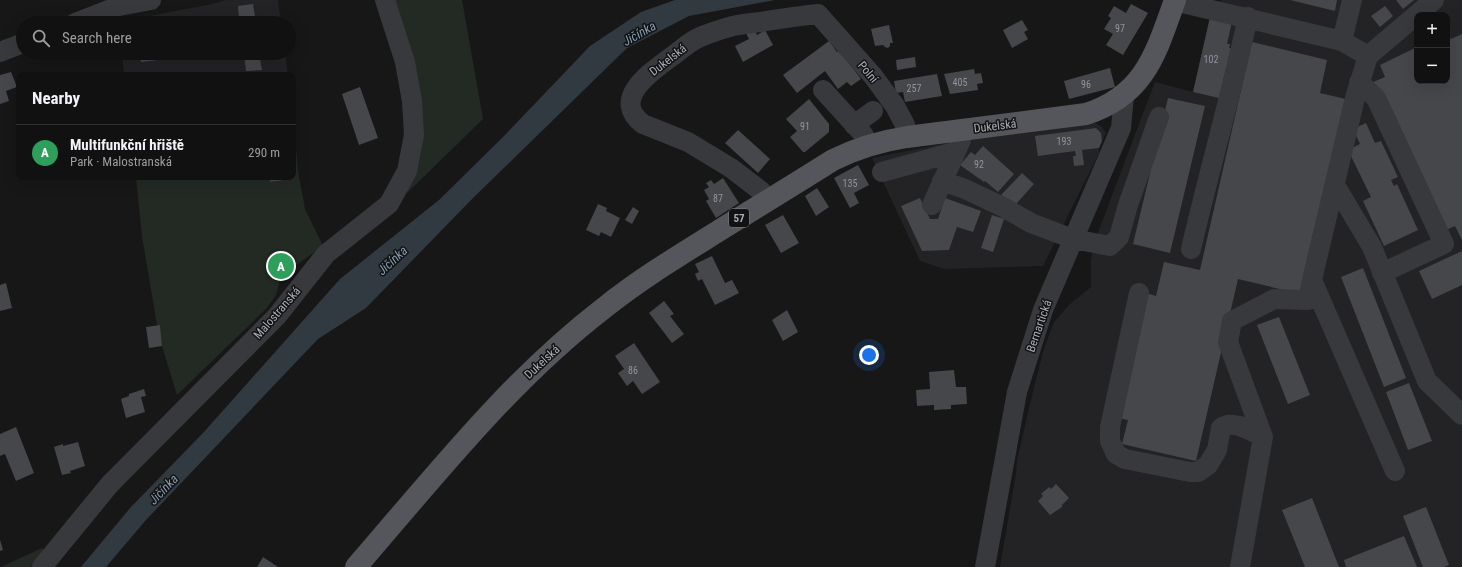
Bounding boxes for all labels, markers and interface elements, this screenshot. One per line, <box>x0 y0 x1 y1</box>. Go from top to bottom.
map controls <box>1414 12 1450 84</box>
button: + <box>1414 12 1450 48</box>
search box <box>16 16 296 60</box>
water label: Jičínka <box>620 18 658 49</box>
house number: 97 <box>1115 23 1125 34</box>
icon: search <box>30 27 52 49</box>
text: Search here <box>62 29 132 47</box>
street label: Dukelská <box>647 41 689 79</box>
button: − <box>1414 48 1450 84</box>
house number: 102 <box>1204 54 1218 65</box>
street label: Polní <box>855 58 882 87</box>
house number: 405 <box>953 77 967 88</box>
house number: 96 <box>1081 79 1091 90</box>
house number: 257 <box>907 83 921 94</box>
text: Nearby <box>32 88 80 108</box>
street label: Dukelská <box>973 116 1017 136</box>
house number: 91 <box>800 121 810 132</box>
text: Multifunkční hřiště <box>70 136 184 154</box>
house number: 193 <box>1057 136 1071 147</box>
text: A <box>41 145 49 160</box>
text: 290 m <box>248 145 280 160</box>
text: Park · Malostranská <box>70 154 172 169</box>
house number: 92 <box>974 159 984 170</box>
house number: 135 <box>843 178 857 189</box>
house number: 87 <box>713 193 723 204</box>
road number: 57 <box>729 209 749 227</box>
water label: Jičínka <box>374 243 410 278</box>
pin: A <box>268 251 294 281</box>
street label: Malostranská <box>251 284 304 342</box>
street label: Bernartická <box>1024 298 1055 354</box>
street label: Dukelská <box>522 342 563 382</box>
your location <box>859 345 879 365</box>
house number: 86 <box>628 365 638 376</box>
water label: Jičínka <box>146 471 181 507</box>

